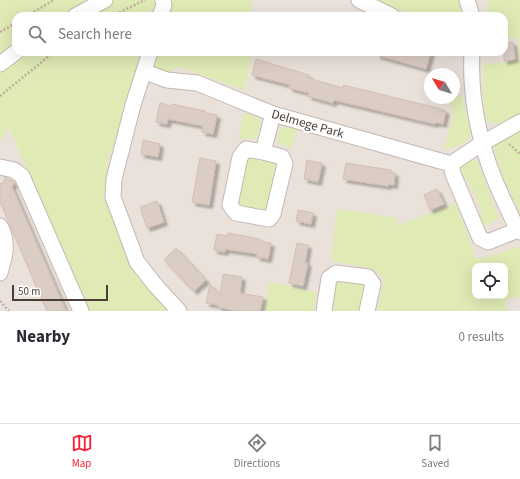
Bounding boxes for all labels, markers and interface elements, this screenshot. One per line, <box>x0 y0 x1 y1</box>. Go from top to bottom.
search box <box>12 12 508 56</box>
icon: search <box>26 23 48 45</box>
text: Search here <box>58 24 132 45</box>
north arrow <box>424 68 460 104</box>
street label: Delmege Park <box>269 105 347 143</box>
map controls <box>472 263 508 299</box>
button: locate <box>472 263 508 299</box>
scale bar <box>12 283 108 302</box>
text: 50 m <box>18 284 40 299</box>
text: Nearby <box>16 325 70 349</box>
text: 0 results <box>459 328 504 346</box>
tab: Map <box>71 432 93 471</box>
tab: Directions <box>234 432 280 471</box>
tab: Saved <box>421 432 449 471</box>

